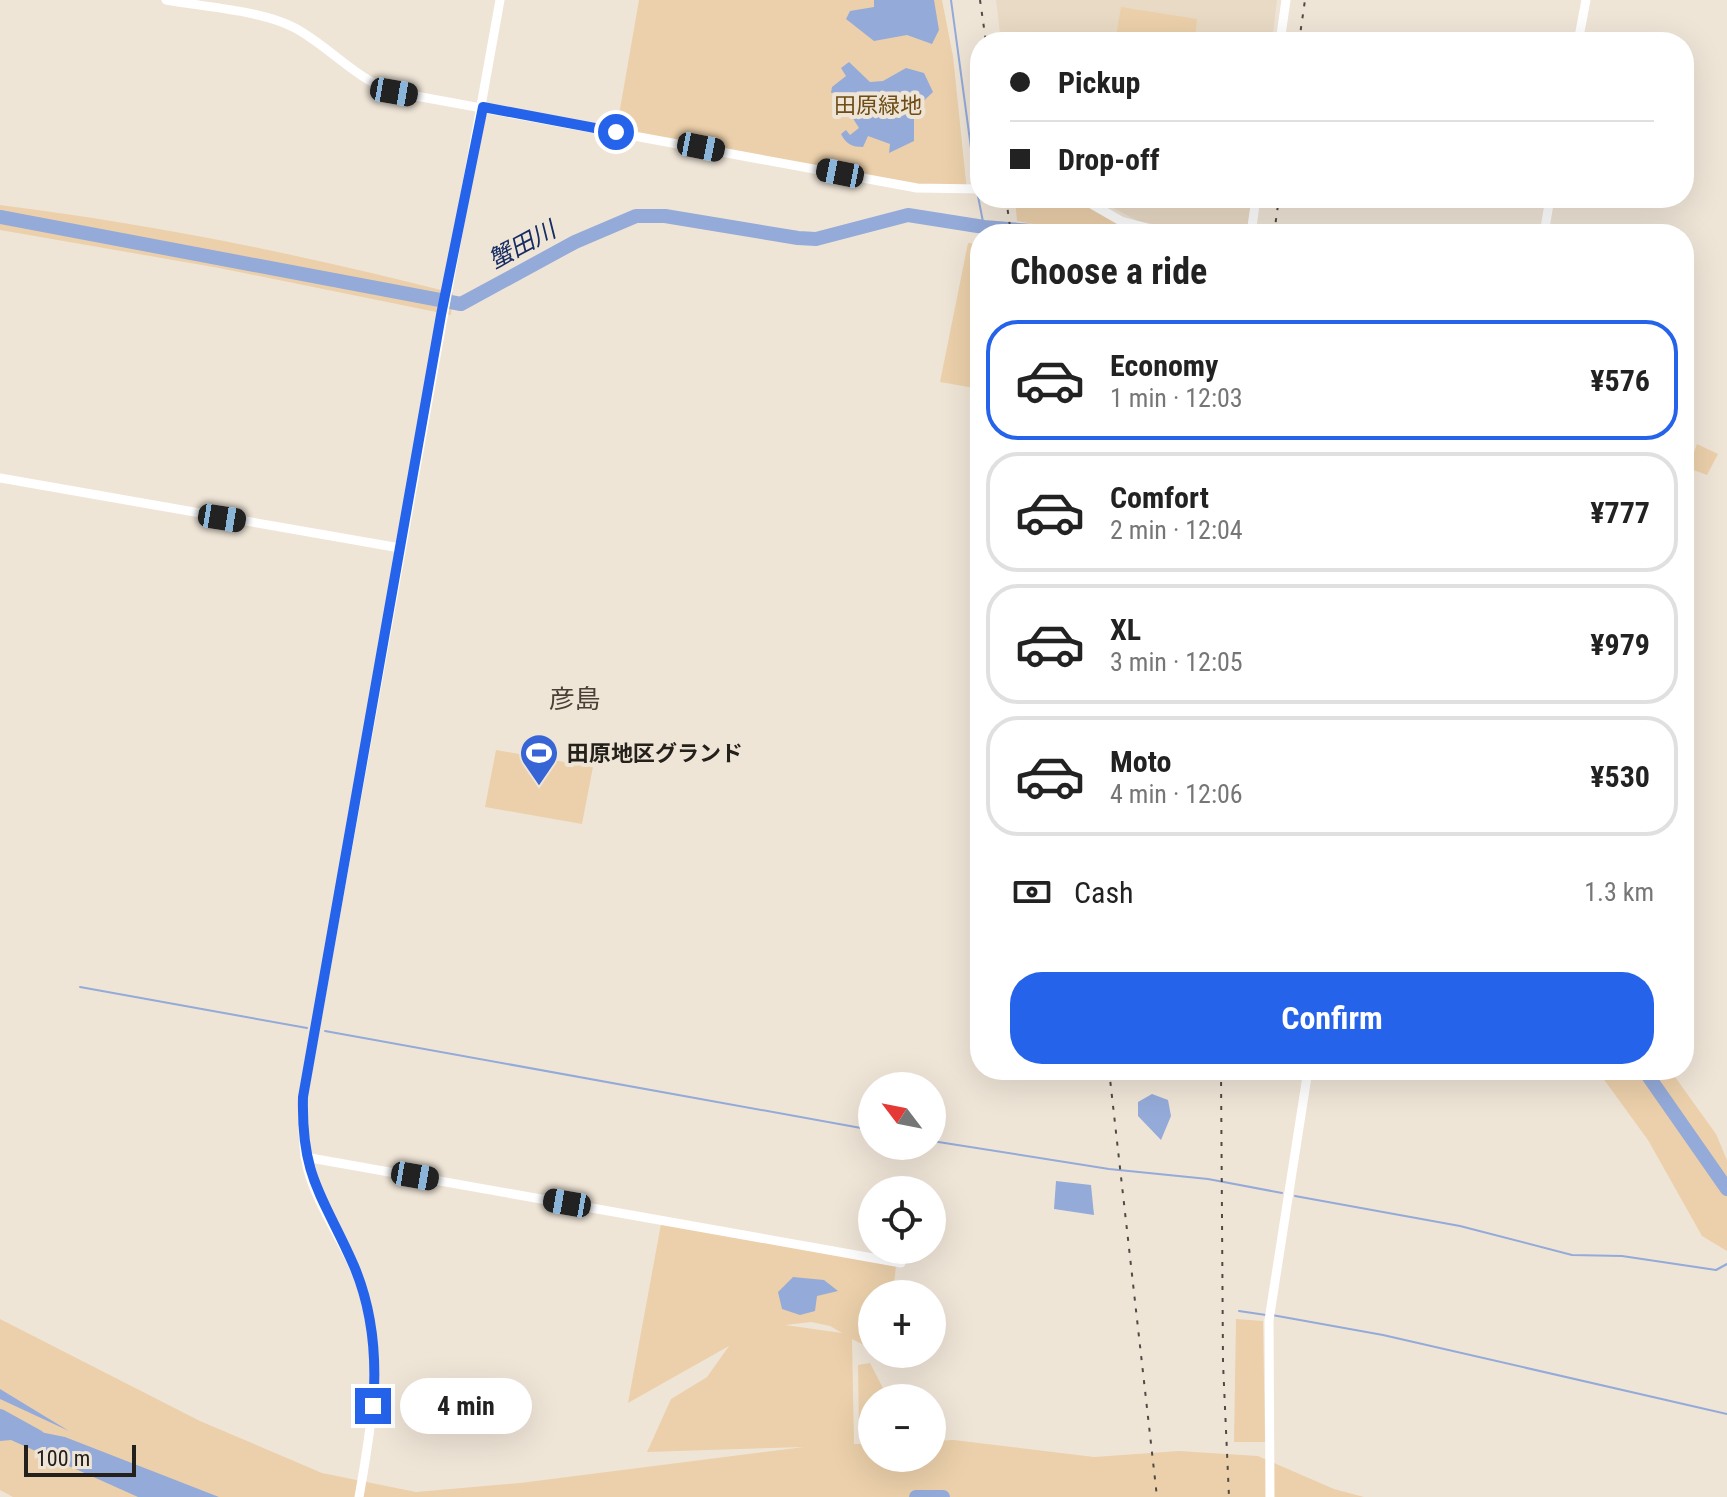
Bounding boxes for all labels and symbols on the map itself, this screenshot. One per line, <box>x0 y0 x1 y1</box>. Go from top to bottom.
car <box>368 76 420 108</box>
park label: 田原緑地 <box>834 93 922 118</box>
route start <box>598 114 634 150</box>
car <box>675 131 727 163</box>
car <box>814 157 866 189</box>
water label: 蟹田川 <box>484 214 563 274</box>
car <box>196 502 248 534</box>
district label: 彦島 <box>549 684 601 714</box>
sports icon: 田原地区グランド <box>518 732 560 787</box>
place label: 田原地区グランド <box>567 741 743 766</box>
north arrow <box>858 1072 946 1160</box>
car <box>389 1160 441 1192</box>
car <box>541 1187 593 1219</box>
callout: 4 min <box>401 1378 533 1434</box>
route end <box>355 1388 391 1424</box>
scale bar <box>24 1441 136 1477</box>

